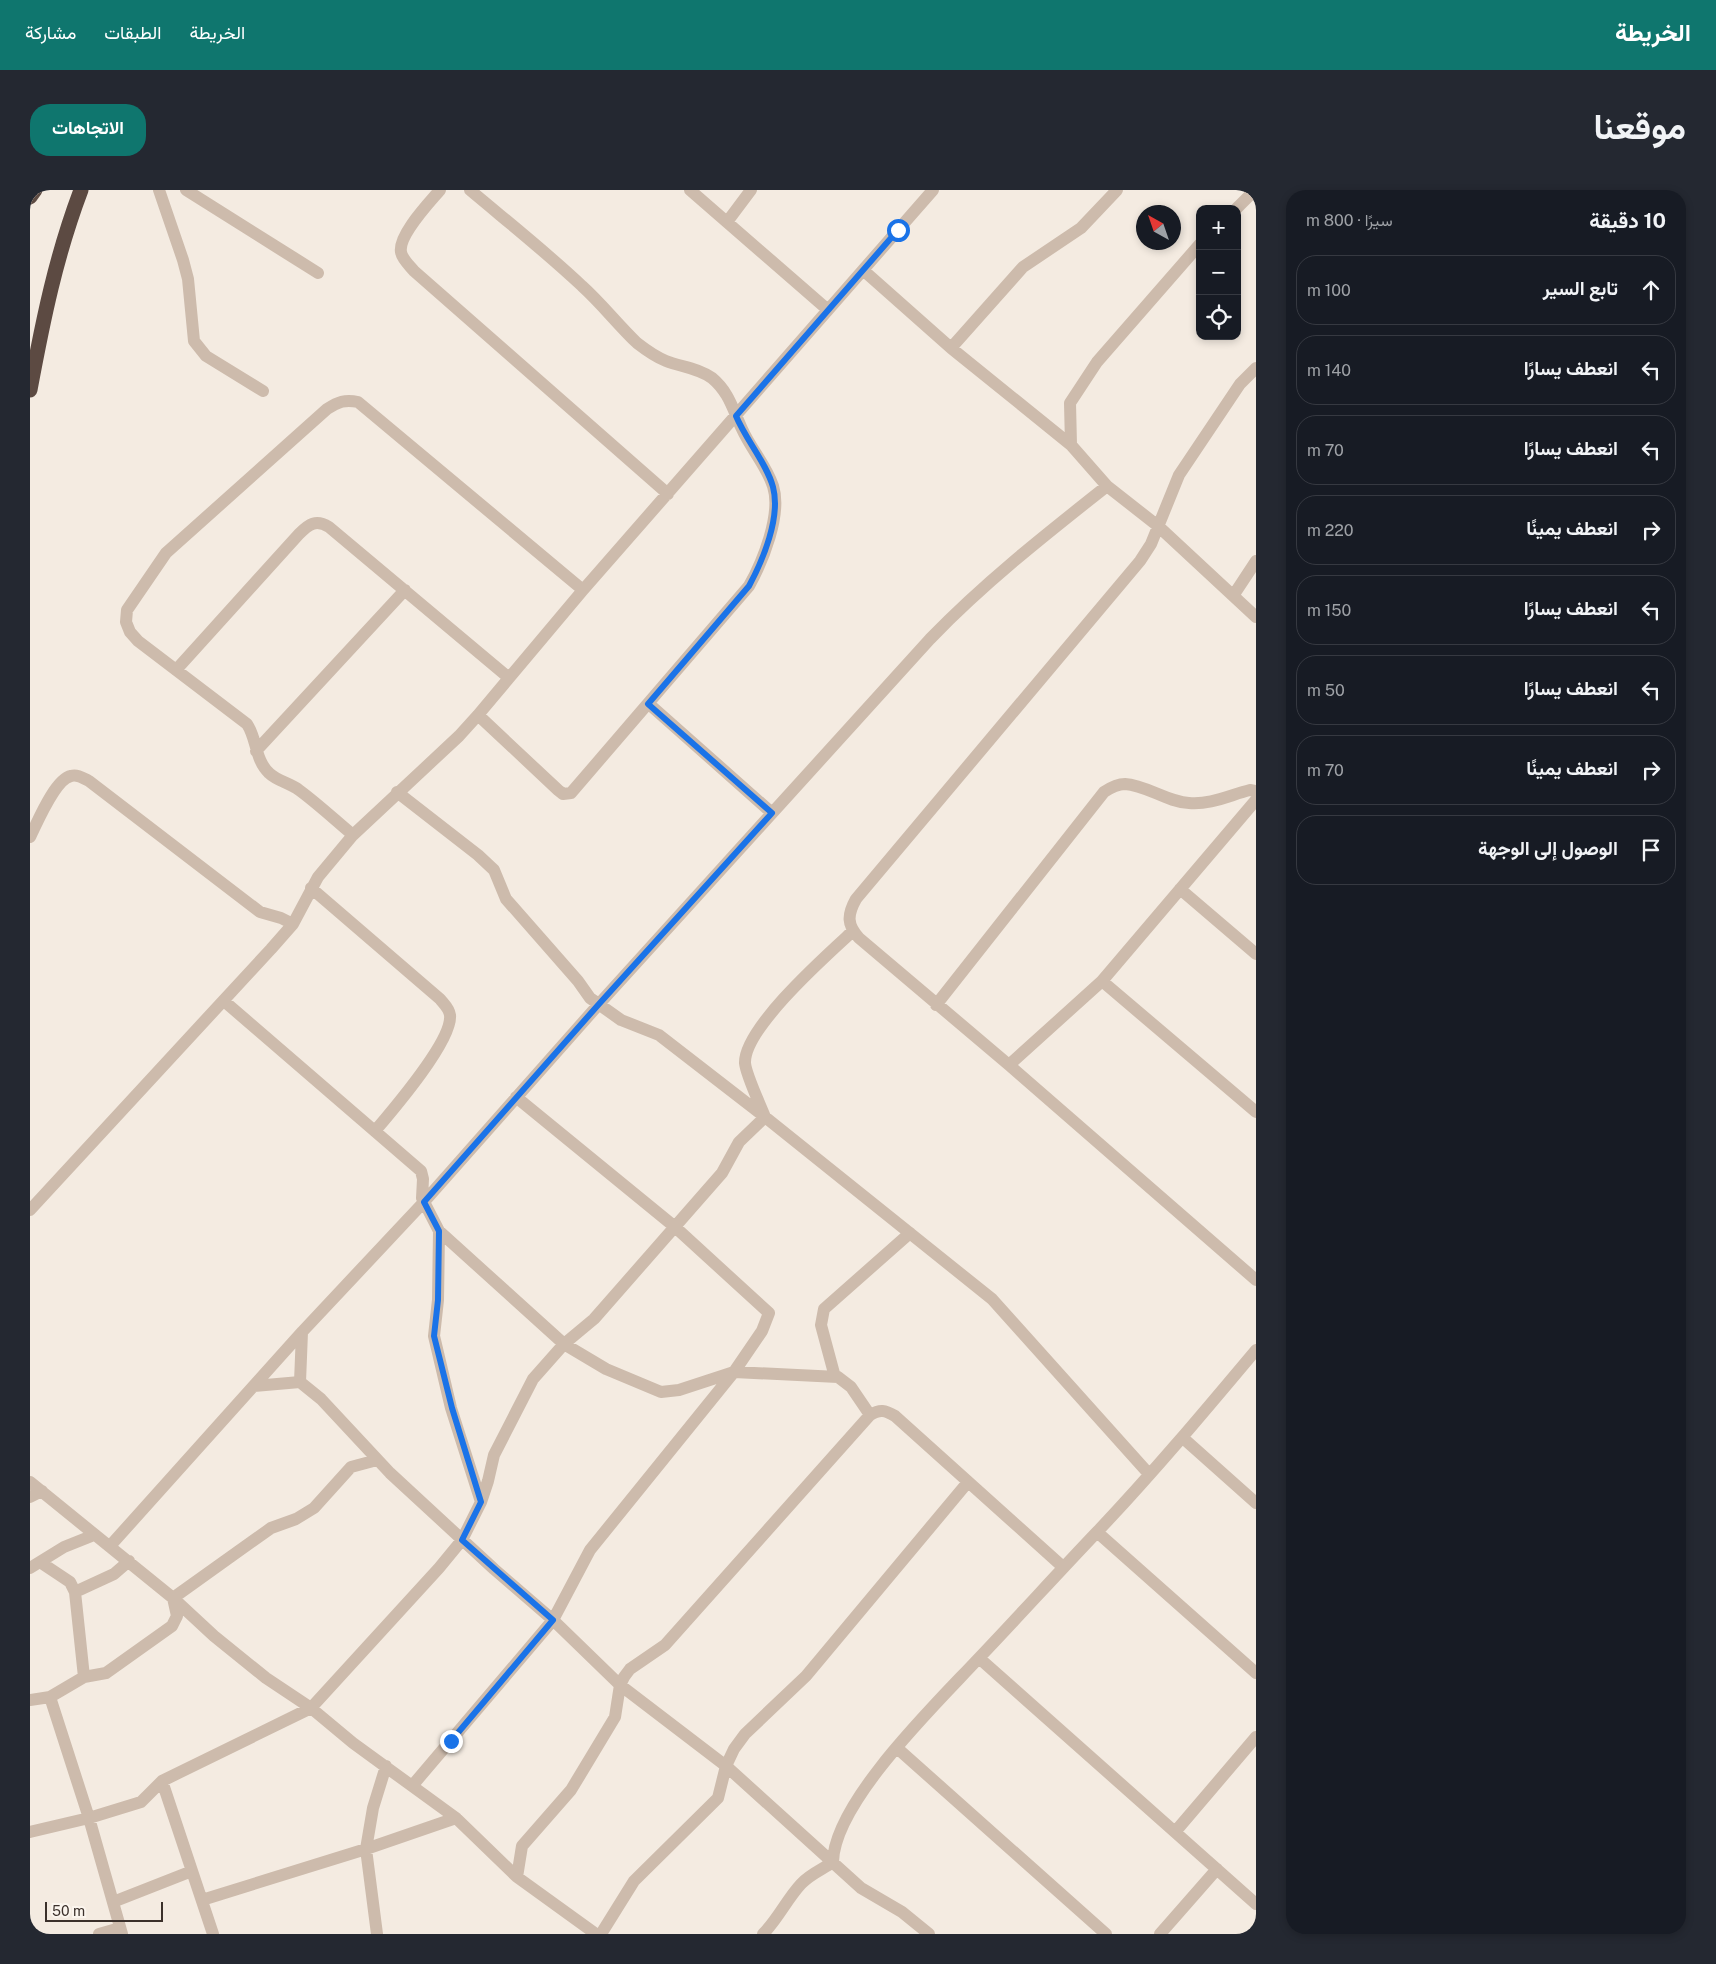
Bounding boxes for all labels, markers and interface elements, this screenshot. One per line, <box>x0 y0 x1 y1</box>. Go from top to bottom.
text: الخريطة <box>1615 18 1691 46</box>
text: مشاركة <box>25 22 76 43</box>
text: الطبقات <box>104 22 161 43</box>
text: الخريطة <box>189 22 245 43</box>
button: الاتجاهات <box>30 104 146 156</box>
text: موقعنا <box>1593 106 1686 147</box>
north arrow <box>1136 205 1181 250</box>
map controls <box>1196 205 1241 340</box>
button: + <box>1196 205 1241 250</box>
text: 10 دقيقة <box>1589 208 1666 233</box>
text: سيرًا · 800 m <box>1306 211 1393 230</box>
route start <box>887 219 910 242</box>
button: − <box>1196 250 1241 295</box>
icon: ahead <box>1637 276 1665 304</box>
text: تابع السير <box>1543 277 1618 299</box>
text: 100 m <box>1307 281 1351 300</box>
button: locate <box>1196 295 1241 340</box>
icon: left <box>1637 356 1665 384</box>
text: انعطف يسارًا <box>1524 357 1618 379</box>
text: 140 m <box>1307 361 1351 380</box>
icon: left <box>1637 436 1665 464</box>
text: انعطف يسارًا <box>1524 437 1618 459</box>
text: 70 m <box>1307 441 1344 460</box>
icon: right <box>1637 516 1665 544</box>
text: انعطف يمينًا <box>1526 517 1618 539</box>
text: 220 m <box>1307 521 1354 540</box>
icon: left <box>1637 596 1665 624</box>
text: انعطف يسارًا <box>1524 597 1618 619</box>
text: 150 m <box>1307 601 1351 620</box>
icon: left <box>1637 676 1665 704</box>
text: انعطف يسارًا <box>1524 677 1618 699</box>
text: 50 m <box>1307 681 1345 700</box>
icon: right <box>1637 756 1665 784</box>
text: انعطف يمينًا <box>1526 757 1618 779</box>
text: 70 m <box>1307 761 1344 780</box>
icon: arrive <box>1637 836 1665 864</box>
text: الوصول إلى الوجهة <box>1478 837 1618 859</box>
route end <box>440 1730 463 1753</box>
scale bar <box>45 1899 162 1922</box>
text: 50 m <box>52 1903 85 1919</box>

